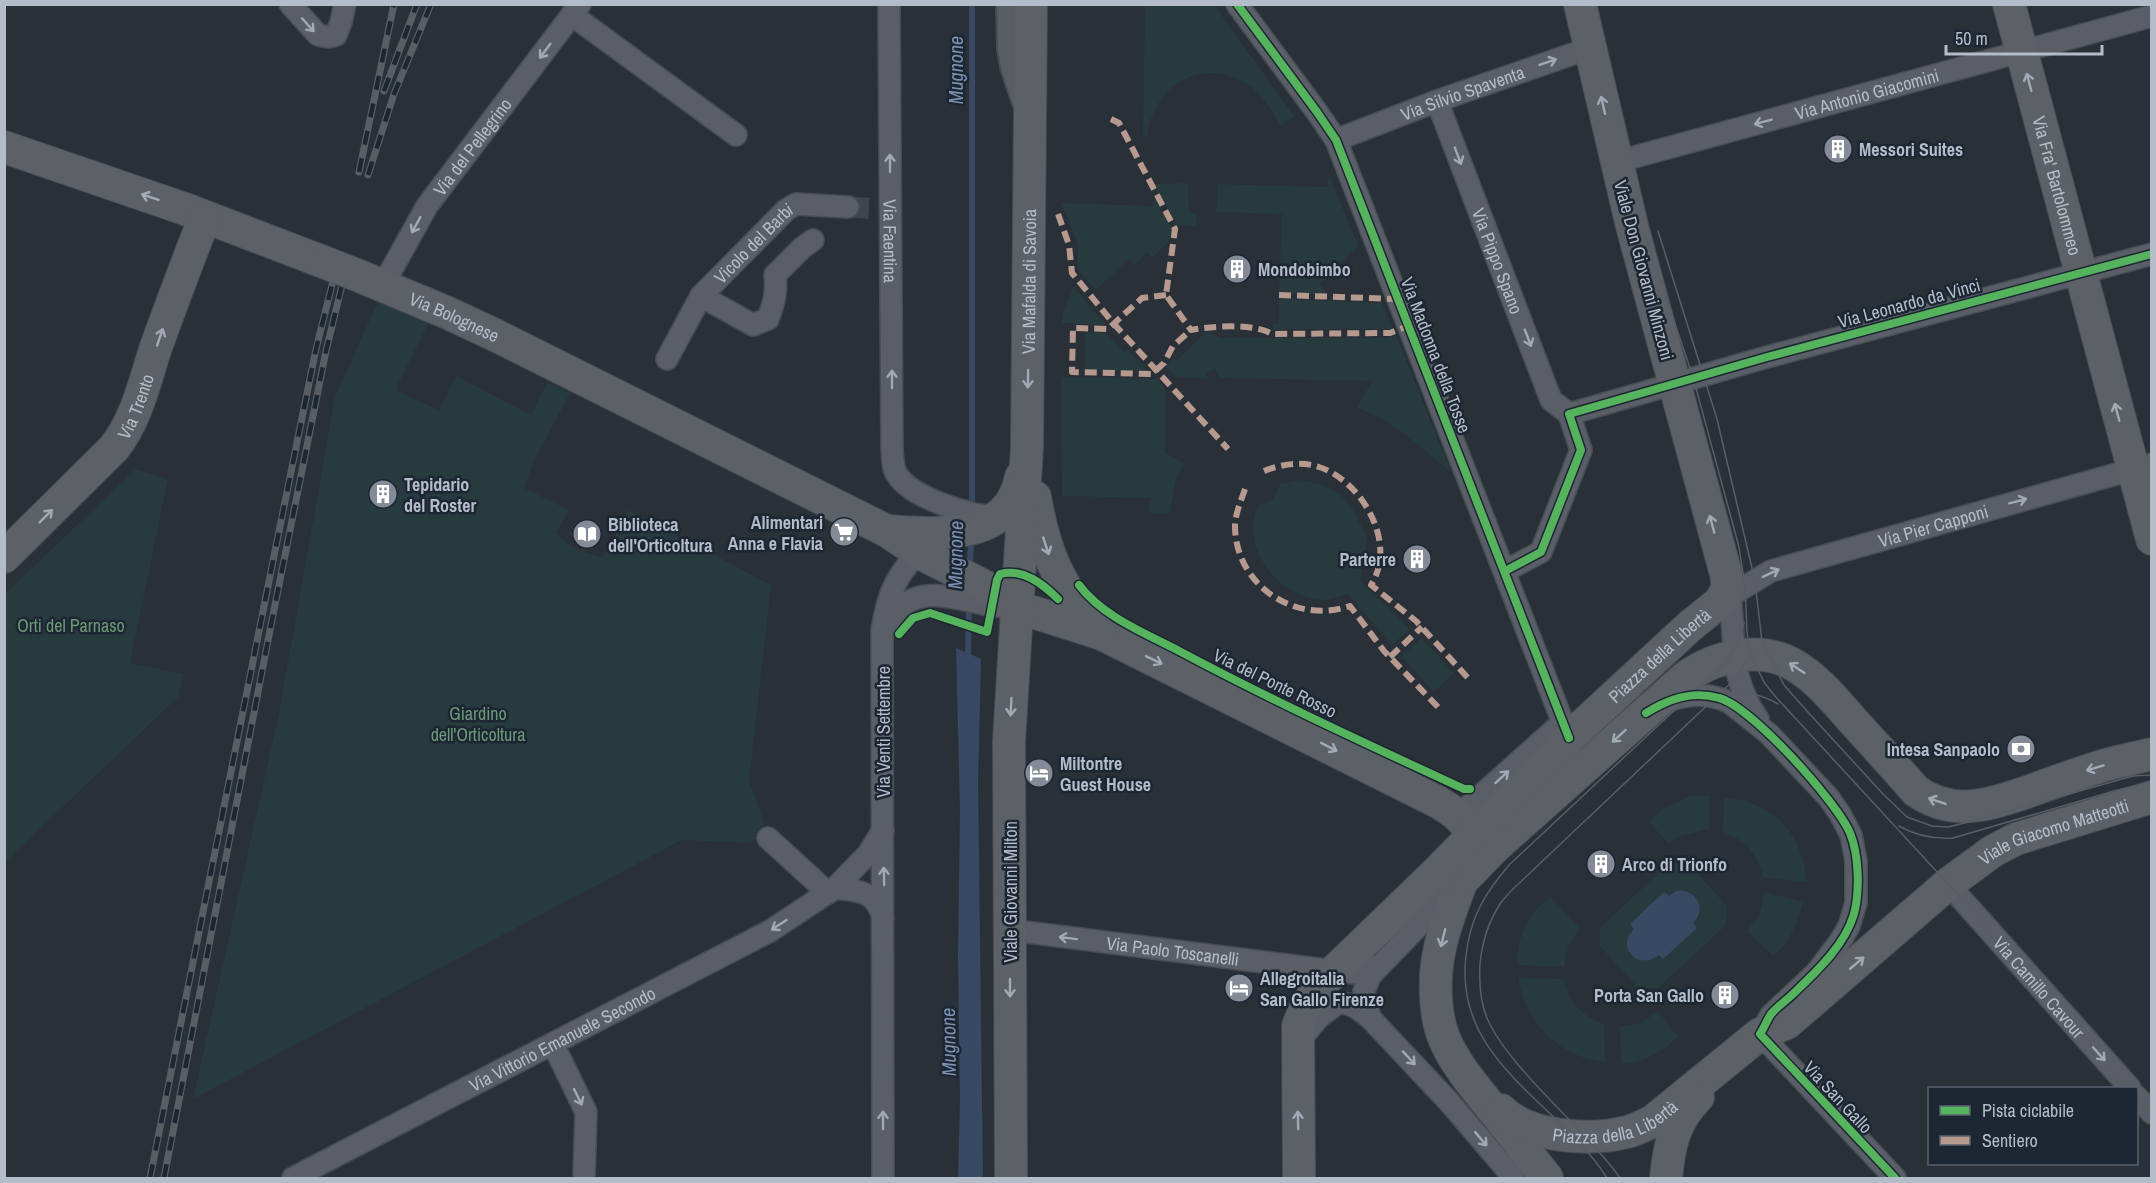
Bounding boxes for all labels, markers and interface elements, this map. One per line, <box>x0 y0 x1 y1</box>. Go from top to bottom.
one-way arrow <box>301 17 315 32</box>
scale bar <box>1946 18 2102 56</box>
text: 50 m <box>1955 26 1988 51</box>
water label: Mugnone <box>942 36 969 104</box>
one-way arrow <box>539 43 551 59</box>
one-way arrow <box>1539 56 1557 67</box>
street label: Via Silvio Spaventa <box>1397 59 1528 126</box>
street label: Via Antonio Giacomini <box>1792 62 1942 125</box>
one-way arrow <box>2023 73 2035 92</box>
street label: Via del Pellegrino <box>427 93 517 201</box>
one-way arrow <box>1597 96 1608 115</box>
street label: Via Fra' Bartolommeo <box>2027 113 2088 258</box>
one-way arrow <box>1753 116 1772 128</box>
building icon: Messori Suites <box>1822 133 1854 165</box>
place label: Messori Suites <box>1859 137 1963 162</box>
one-way arrow <box>1454 146 1465 165</box>
one-way arrow <box>884 153 896 173</box>
street label: Viale Don Giovanni Minzoni <box>1608 177 1680 363</box>
one-way arrow <box>141 191 160 202</box>
street label: Vicolo del Barbi <box>708 196 797 289</box>
street label: Via Faentina <box>878 199 903 283</box>
street label: Via Pippo Spano <box>1466 204 1529 317</box>
street label: Via Mafalda di Savoia <box>1015 209 1042 354</box>
one-way arrow <box>410 216 422 233</box>
building icon: Mondobimbo <box>1221 253 1253 285</box>
place label: Mondobimbo <box>1258 257 1351 282</box>
street label: Via Leonardo da Vinci <box>1835 272 1983 334</box>
street label: Via Madonna della Tosse <box>1395 273 1477 437</box>
street label: Via Bolognese <box>406 286 503 348</box>
one-way arrow <box>1523 328 1534 347</box>
one-way arrow <box>155 329 166 347</box>
one-way arrow <box>1022 368 1034 388</box>
one-way arrow <box>886 369 898 389</box>
street label: Via Trento <box>111 371 159 444</box>
one-way arrow <box>2111 403 2122 422</box>
place label: Tepidario del Roster <box>404 472 476 518</box>
building icon: Tepidario del Roster <box>367 478 399 510</box>
one-way arrow <box>2008 495 2027 506</box>
street label: Via Pier Capponi <box>1875 498 1991 553</box>
one-way arrow <box>39 508 54 523</box>
place label: Alimentari Anna e Flavia <box>728 510 824 556</box>
place label: Biblioteca dell'Orticoltura <box>608 512 713 558</box>
one-way arrow <box>1706 515 1718 534</box>
supermarket icon: Alimentari Anna e Flavia <box>828 516 860 548</box>
library icon: Biblioteca dell'Orticoltura <box>571 518 603 550</box>
water label: Mugnone <box>941 521 969 589</box>
one-way arrow <box>1041 536 1052 555</box>
building icon: Parterre <box>1401 543 1433 575</box>
place label: Parterre <box>1339 547 1396 572</box>
one-way arrow <box>1761 566 1779 578</box>
street label: Piazza della Libertà <box>1602 602 1716 708</box>
park label: Orti del Parnaso <box>17 613 125 638</box>
street label: Via del Ponte Rosso <box>1209 642 1341 724</box>
one-way arrow <box>1145 654 1163 666</box>
one-way arrow <box>1790 662 1806 674</box>
street label: Via Venti Settembre <box>871 666 896 798</box>
one-way arrow <box>1006 696 1017 716</box>
park label: Giardino dell'Orticoltura <box>431 701 525 747</box>
one-way arrow <box>1612 729 1627 743</box>
bank icon: Intesa Sanpaolo <box>2005 733 2037 765</box>
place label: Intesa Sanpaolo <box>1887 737 2000 762</box>
one-way arrow <box>1319 741 1337 753</box>
place label: Miltontre Guest House <box>1060 751 1151 797</box>
hotel icon: Miltontre Guest House <box>1023 757 1055 789</box>
one-way arrow <box>2086 763 2105 774</box>
one-way arrow <box>1495 770 1510 784</box>
street label: Viale Giacomo Matteotti <box>1973 792 2132 870</box>
one-way arrow <box>1928 795 1947 806</box>
street label: Viale Giovanni Milton <box>998 821 1023 963</box>
building icon: Arco di Trionfo <box>1585 848 1617 880</box>
place label: Arco di Trionfo <box>1622 852 1727 877</box>
one-way arrow <box>878 867 889 887</box>
one-way arrow <box>771 919 788 931</box>
one-way arrow <box>1436 928 1448 947</box>
street label: Via Paolo Toscanelli <box>1105 930 1240 971</box>
street label: Via Camillo Cavour <box>1988 931 2091 1043</box>
one-way arrow <box>1059 932 1079 943</box>
one-way arrow <box>1849 956 1864 970</box>
place label: Allegroitalia San Gallo Firenze <box>1260 966 1384 1012</box>
hotel icon: Allegroitalia San Gallo Firenze <box>1223 972 1255 1004</box>
one-way arrow <box>1004 978 1016 998</box>
building icon: Porta San Gallo <box>1709 979 1741 1011</box>
street label: Via Vittorio Emanuele Secondo <box>465 980 660 1097</box>
place label: Porta San Gallo <box>1594 983 1704 1008</box>
water label: Mugnone <box>934 1008 962 1076</box>
one-way arrow <box>2092 1046 2106 1061</box>
one-way arrow <box>1401 1051 1416 1066</box>
street label: Via San Gallo <box>1798 1055 1878 1139</box>
one-way arrow <box>573 1087 585 1105</box>
legend <box>1928 1087 2138 1165</box>
street label: Piazza della Libertà <box>1551 1094 1682 1149</box>
text: Pista ciclabile <box>1982 1098 2074 1123</box>
one-way arrow <box>877 1111 889 1131</box>
one-way arrow <box>1292 1111 1304 1131</box>
text: Sentiero <box>1982 1128 2038 1153</box>
one-way arrow <box>1474 1131 1487 1147</box>

